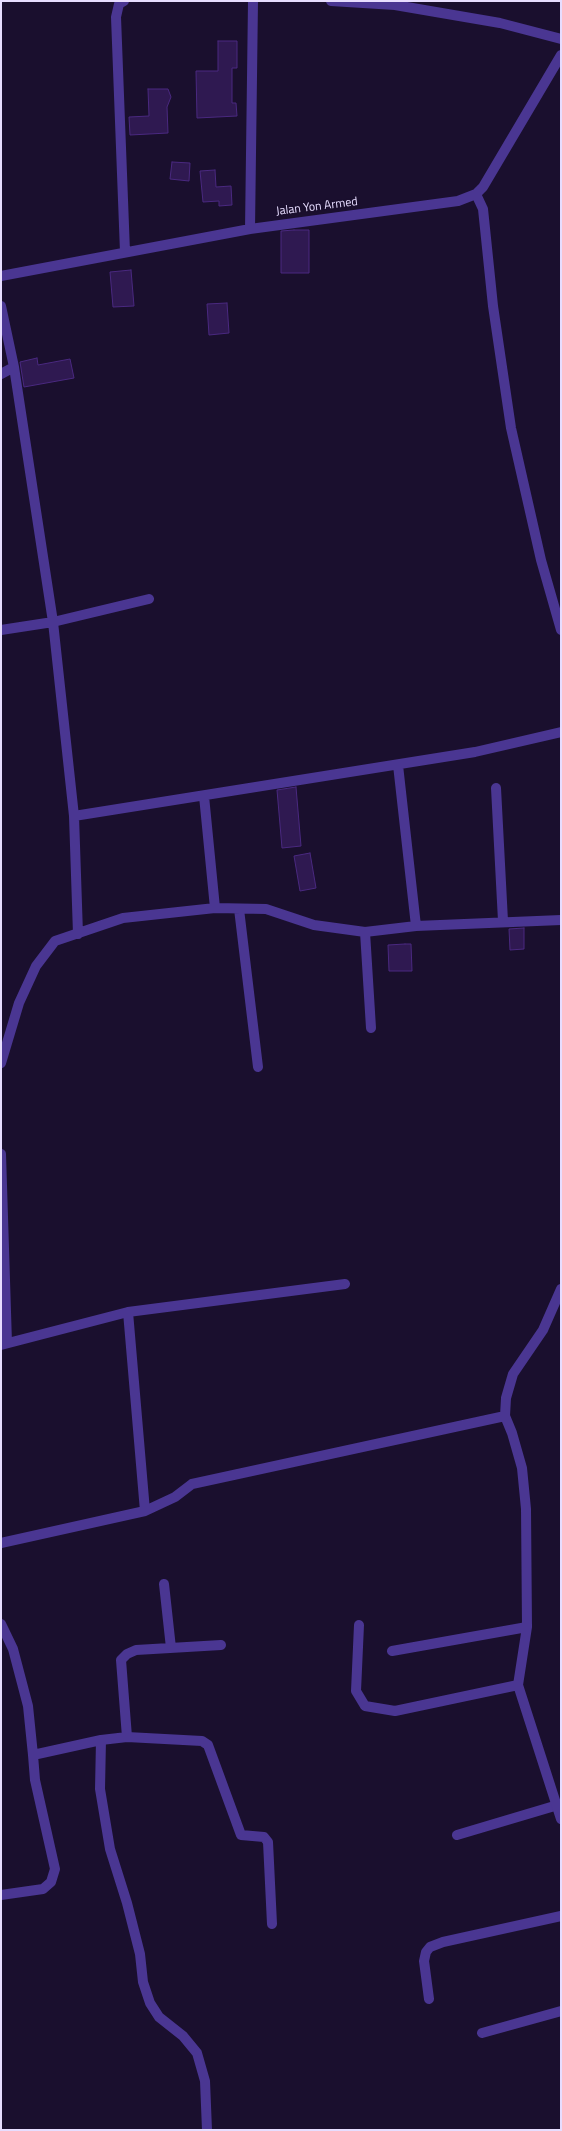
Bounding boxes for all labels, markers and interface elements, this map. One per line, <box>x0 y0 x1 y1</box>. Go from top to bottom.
street label: Jalan Yon Armed <box>275 195 359 219</box>

